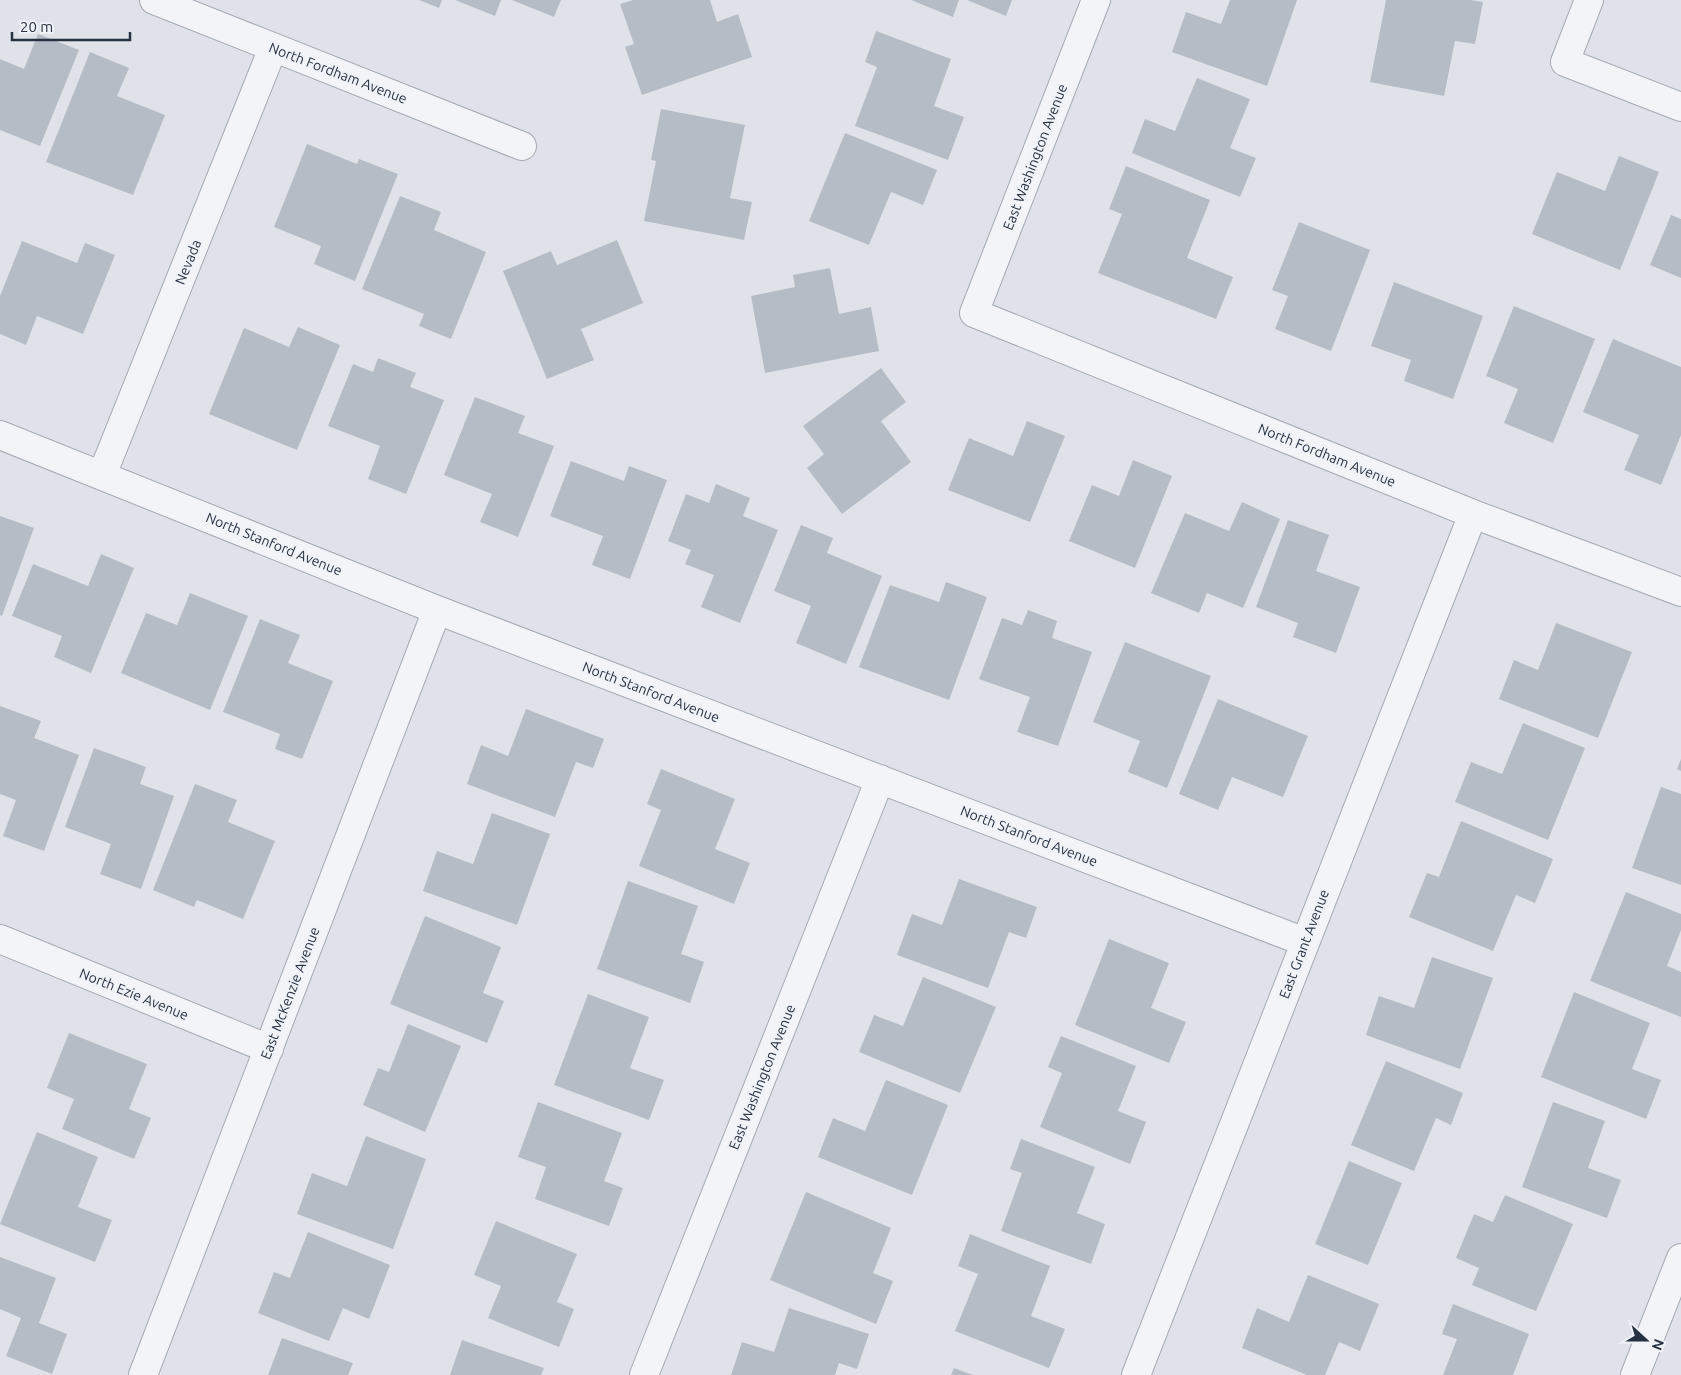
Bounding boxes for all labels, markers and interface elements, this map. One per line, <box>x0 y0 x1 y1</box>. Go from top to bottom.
scale bar <box>12 10 130 42</box>
text: 20 m <box>20 18 53 35</box>
street label: North Fordham Avenue <box>267 39 409 107</box>
street label: East Washington Avenue <box>1000 82 1070 232</box>
street label: Nevada <box>172 237 204 287</box>
street label: North Fordham Avenue <box>1256 420 1398 490</box>
street label: North Stanford Avenue <box>204 509 344 579</box>
street label: North Stanford Avenue <box>580 658 722 726</box>
street label: North Stanford Avenue <box>958 802 1100 870</box>
street label: East Grant Avenue <box>1276 887 1332 1001</box>
street label: East McKenzie Avenue <box>257 925 323 1061</box>
street label: North Ezie Avenue <box>77 965 191 1023</box>
street label: East Washington Avenue <box>726 1002 798 1152</box>
north arrow <box>1621 1315 1671 1365</box>
text: N <box>1649 1337 1667 1352</box>

